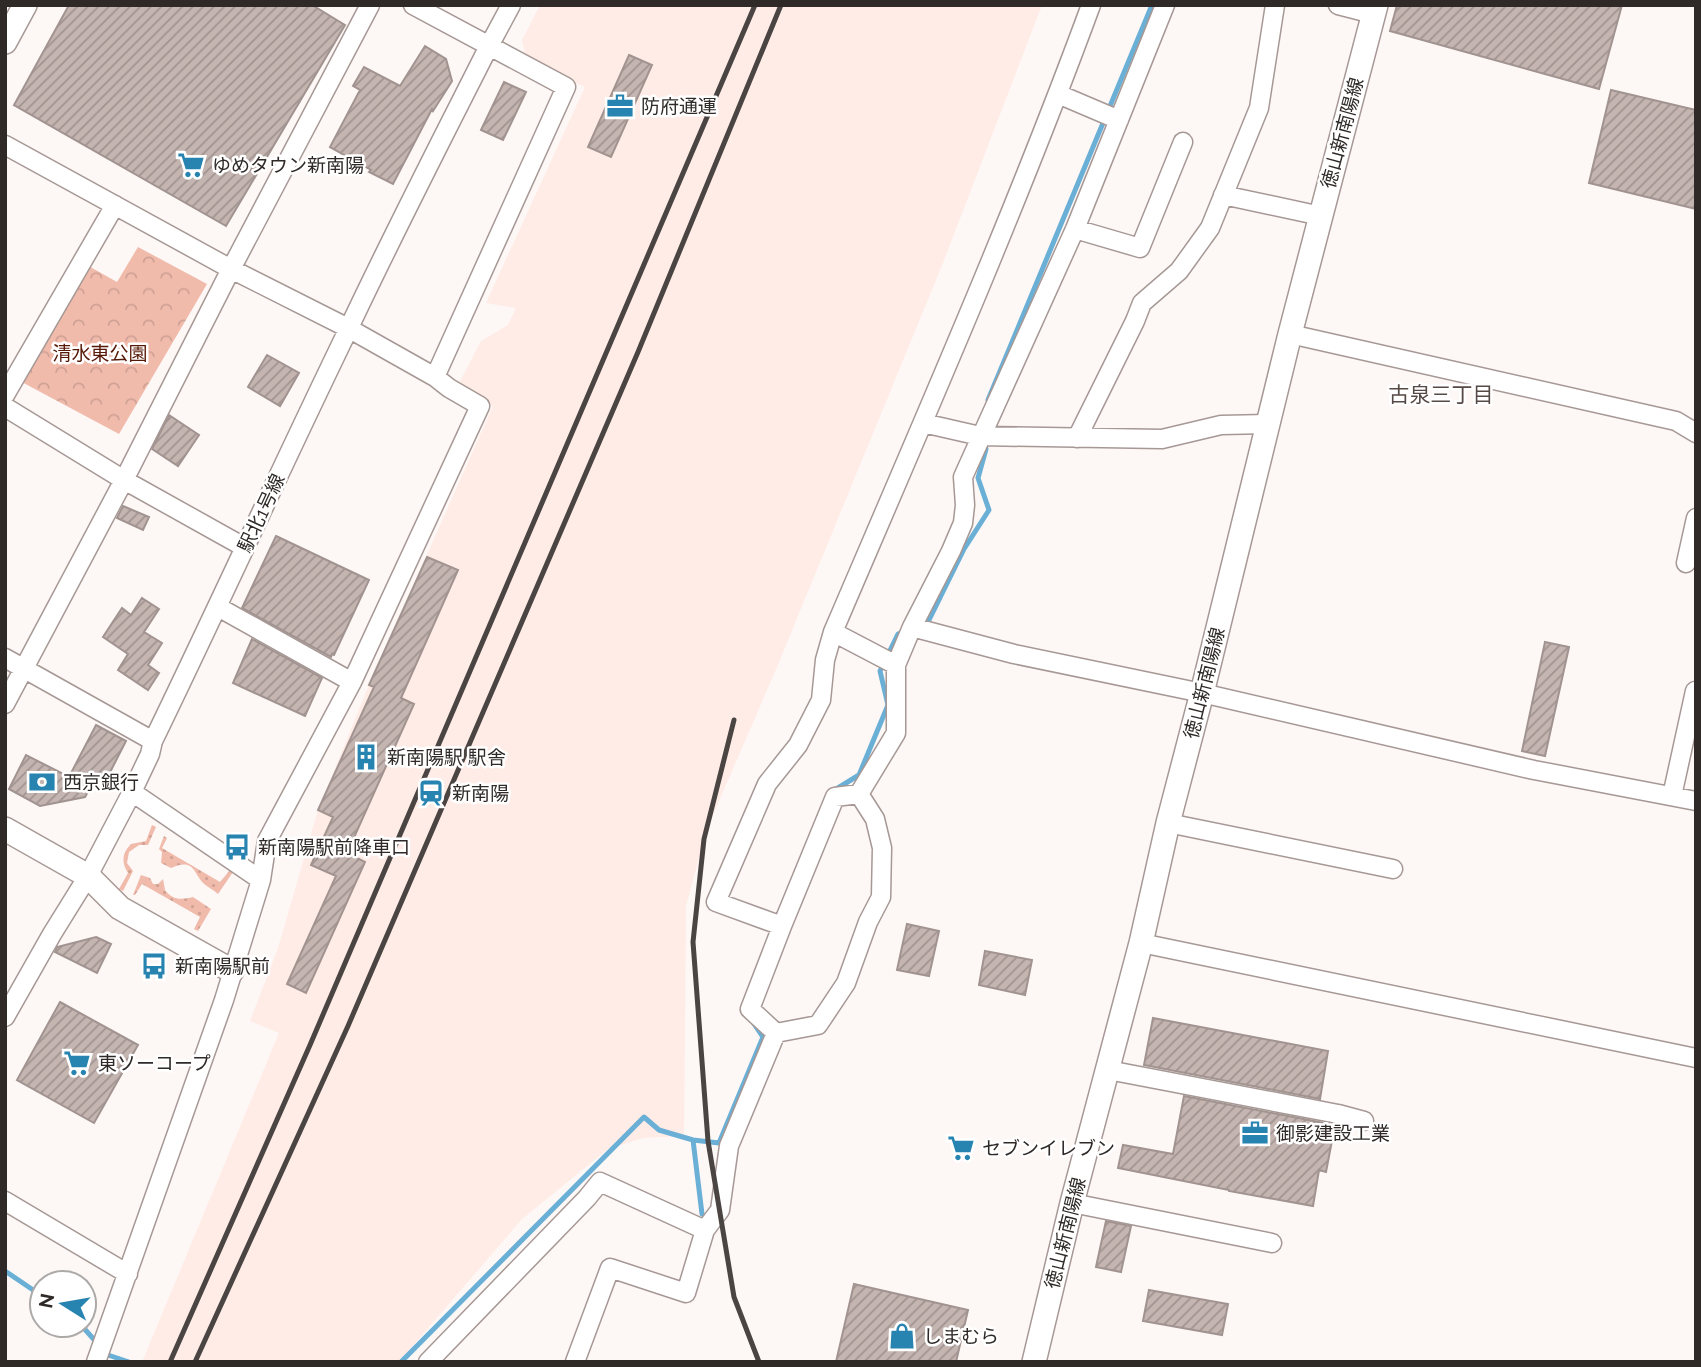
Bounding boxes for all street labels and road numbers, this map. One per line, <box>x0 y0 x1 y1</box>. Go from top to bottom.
street label: 徳山新南陽線 <box>1317 75 1367 191</box>
street label: 駅北1号線 <box>233 470 289 556</box>
street label: 徳山新南陽線 <box>1180 625 1228 741</box>
street label: 徳山新南陽線 <box>1041 1175 1089 1291</box>

